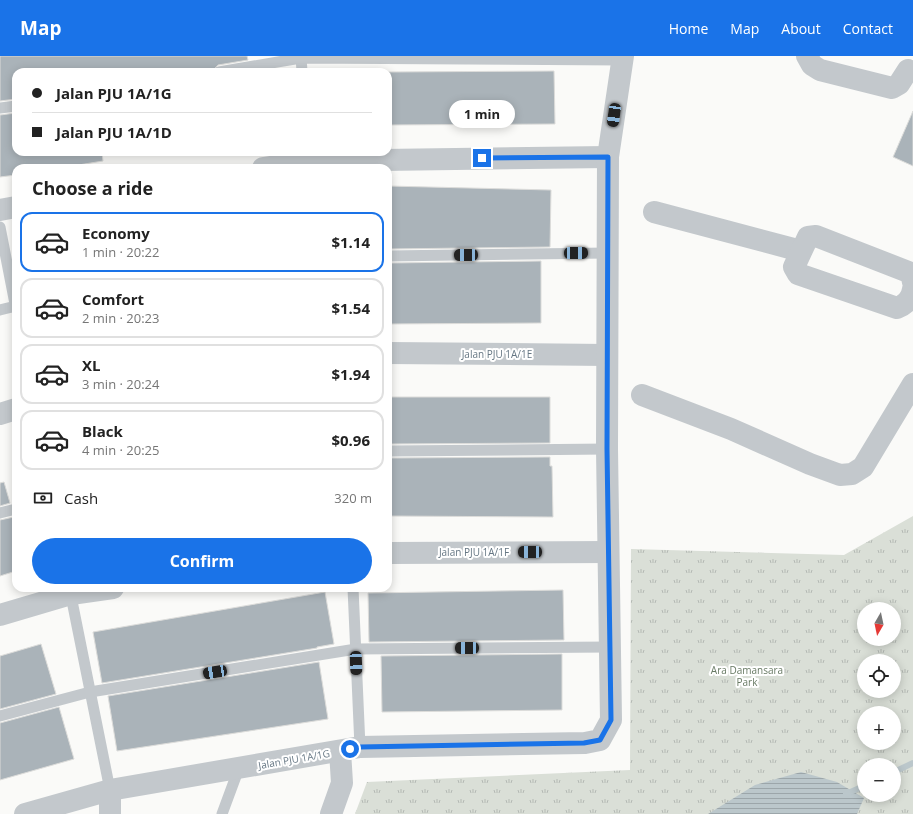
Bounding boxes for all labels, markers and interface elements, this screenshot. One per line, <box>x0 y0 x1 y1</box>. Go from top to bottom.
text: Map <box>20 15 61 41</box>
text: Home <box>669 19 708 38</box>
text: Map <box>730 19 759 38</box>
text: About <box>781 19 821 38</box>
text: Contact <box>843 19 893 38</box>
text: Jalan PJU 1A/1G <box>56 83 172 103</box>
callout: 1 min <box>449 100 515 128</box>
car <box>606 102 622 128</box>
text: 1 min <box>464 105 500 123</box>
text: Jalan PJU 1A/1D <box>56 122 172 142</box>
route end <box>473 149 491 167</box>
text: Choose a ride <box>32 176 153 200</box>
text: Economy <box>82 223 150 243</box>
icon: car <box>34 224 70 260</box>
text: $1.14 <box>331 232 370 252</box>
text: 1 min · 20:22 <box>82 243 159 261</box>
car <box>564 247 588 259</box>
car <box>454 249 478 261</box>
text: Comfort <box>82 289 144 309</box>
icon: car <box>34 290 70 326</box>
text: $1.54 <box>331 298 370 318</box>
text: 2 min · 20:23 <box>82 309 159 327</box>
street label: Jalan PJU 1A/1E <box>461 347 532 361</box>
text: XL <box>82 355 100 375</box>
icon: car <box>34 356 70 392</box>
text: $1.94 <box>331 364 370 384</box>
text: 3 min · 20:24 <box>82 375 159 393</box>
text: Black <box>82 421 123 441</box>
icon: car <box>34 422 70 458</box>
text: $0.96 <box>331 430 370 450</box>
text: 4 min · 20:25 <box>82 441 159 459</box>
icon: cash <box>32 487 54 509</box>
text: Cash <box>64 488 98 508</box>
text: 320 m <box>334 489 372 507</box>
button: Confirm <box>32 538 372 584</box>
street label: Jalan PJU 1A/1F <box>438 545 509 559</box>
car <box>518 546 542 558</box>
north arrow <box>857 602 901 646</box>
map controls <box>857 602 901 802</box>
car <box>455 642 479 654</box>
car <box>350 651 362 675</box>
button: locate <box>857 654 901 698</box>
park label: Ara Damansara Park <box>711 663 783 689</box>
car <box>202 664 228 680</box>
button: + <box>857 706 901 750</box>
route start <box>341 740 359 758</box>
street label: Jalan PJU 1A/1G <box>256 746 331 772</box>
button: − <box>857 758 901 802</box>

